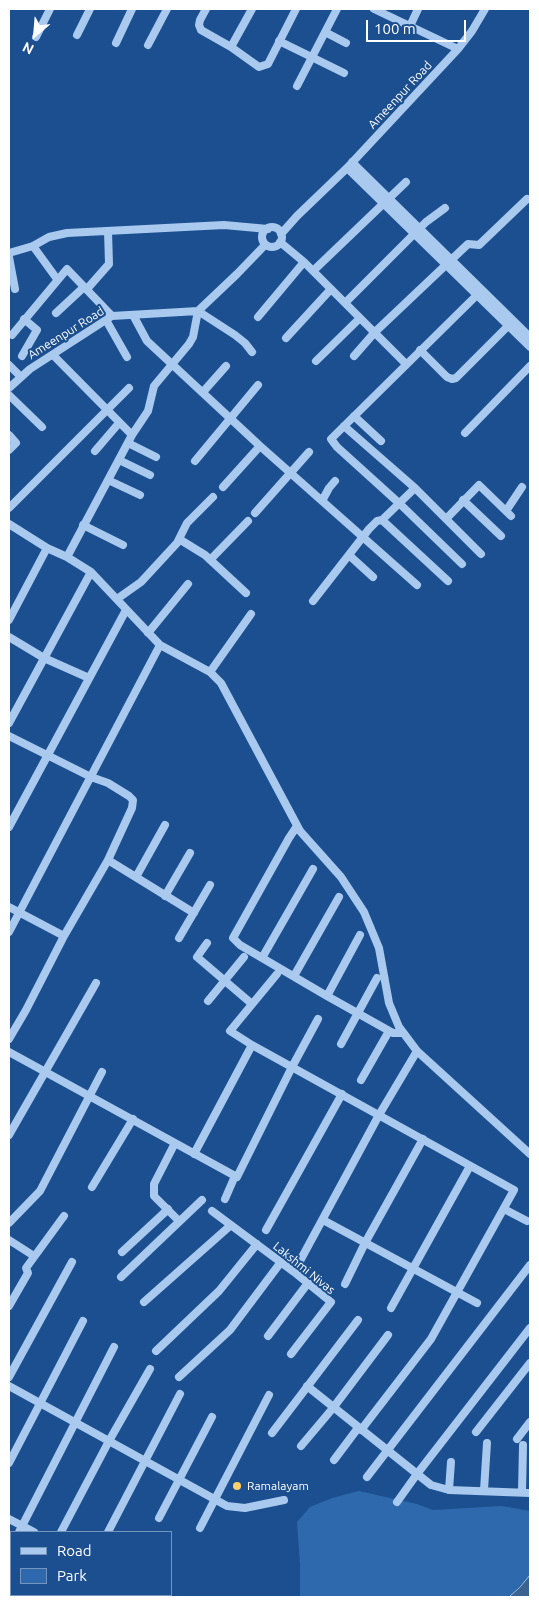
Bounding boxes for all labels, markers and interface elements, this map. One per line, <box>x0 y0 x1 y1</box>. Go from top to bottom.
north arrow <box>10 10 60 60</box>
scale bar <box>369 10 469 42</box>
text: 100 m <box>374 20 416 37</box>
text: N <box>20 39 36 58</box>
street label: Ameenpur Road <box>365 58 435 132</box>
street label: Ameenpur Road <box>25 304 107 362</box>
street label: Lakshmi Nivas <box>270 1239 338 1297</box>
place label: Ramalayam <box>247 1479 309 1493</box>
marker: Ramalayam <box>231 1480 243 1492</box>
legend <box>10 1531 172 1596</box>
text: Road <box>57 1542 92 1559</box>
text: Park <box>57 1567 87 1584</box>

